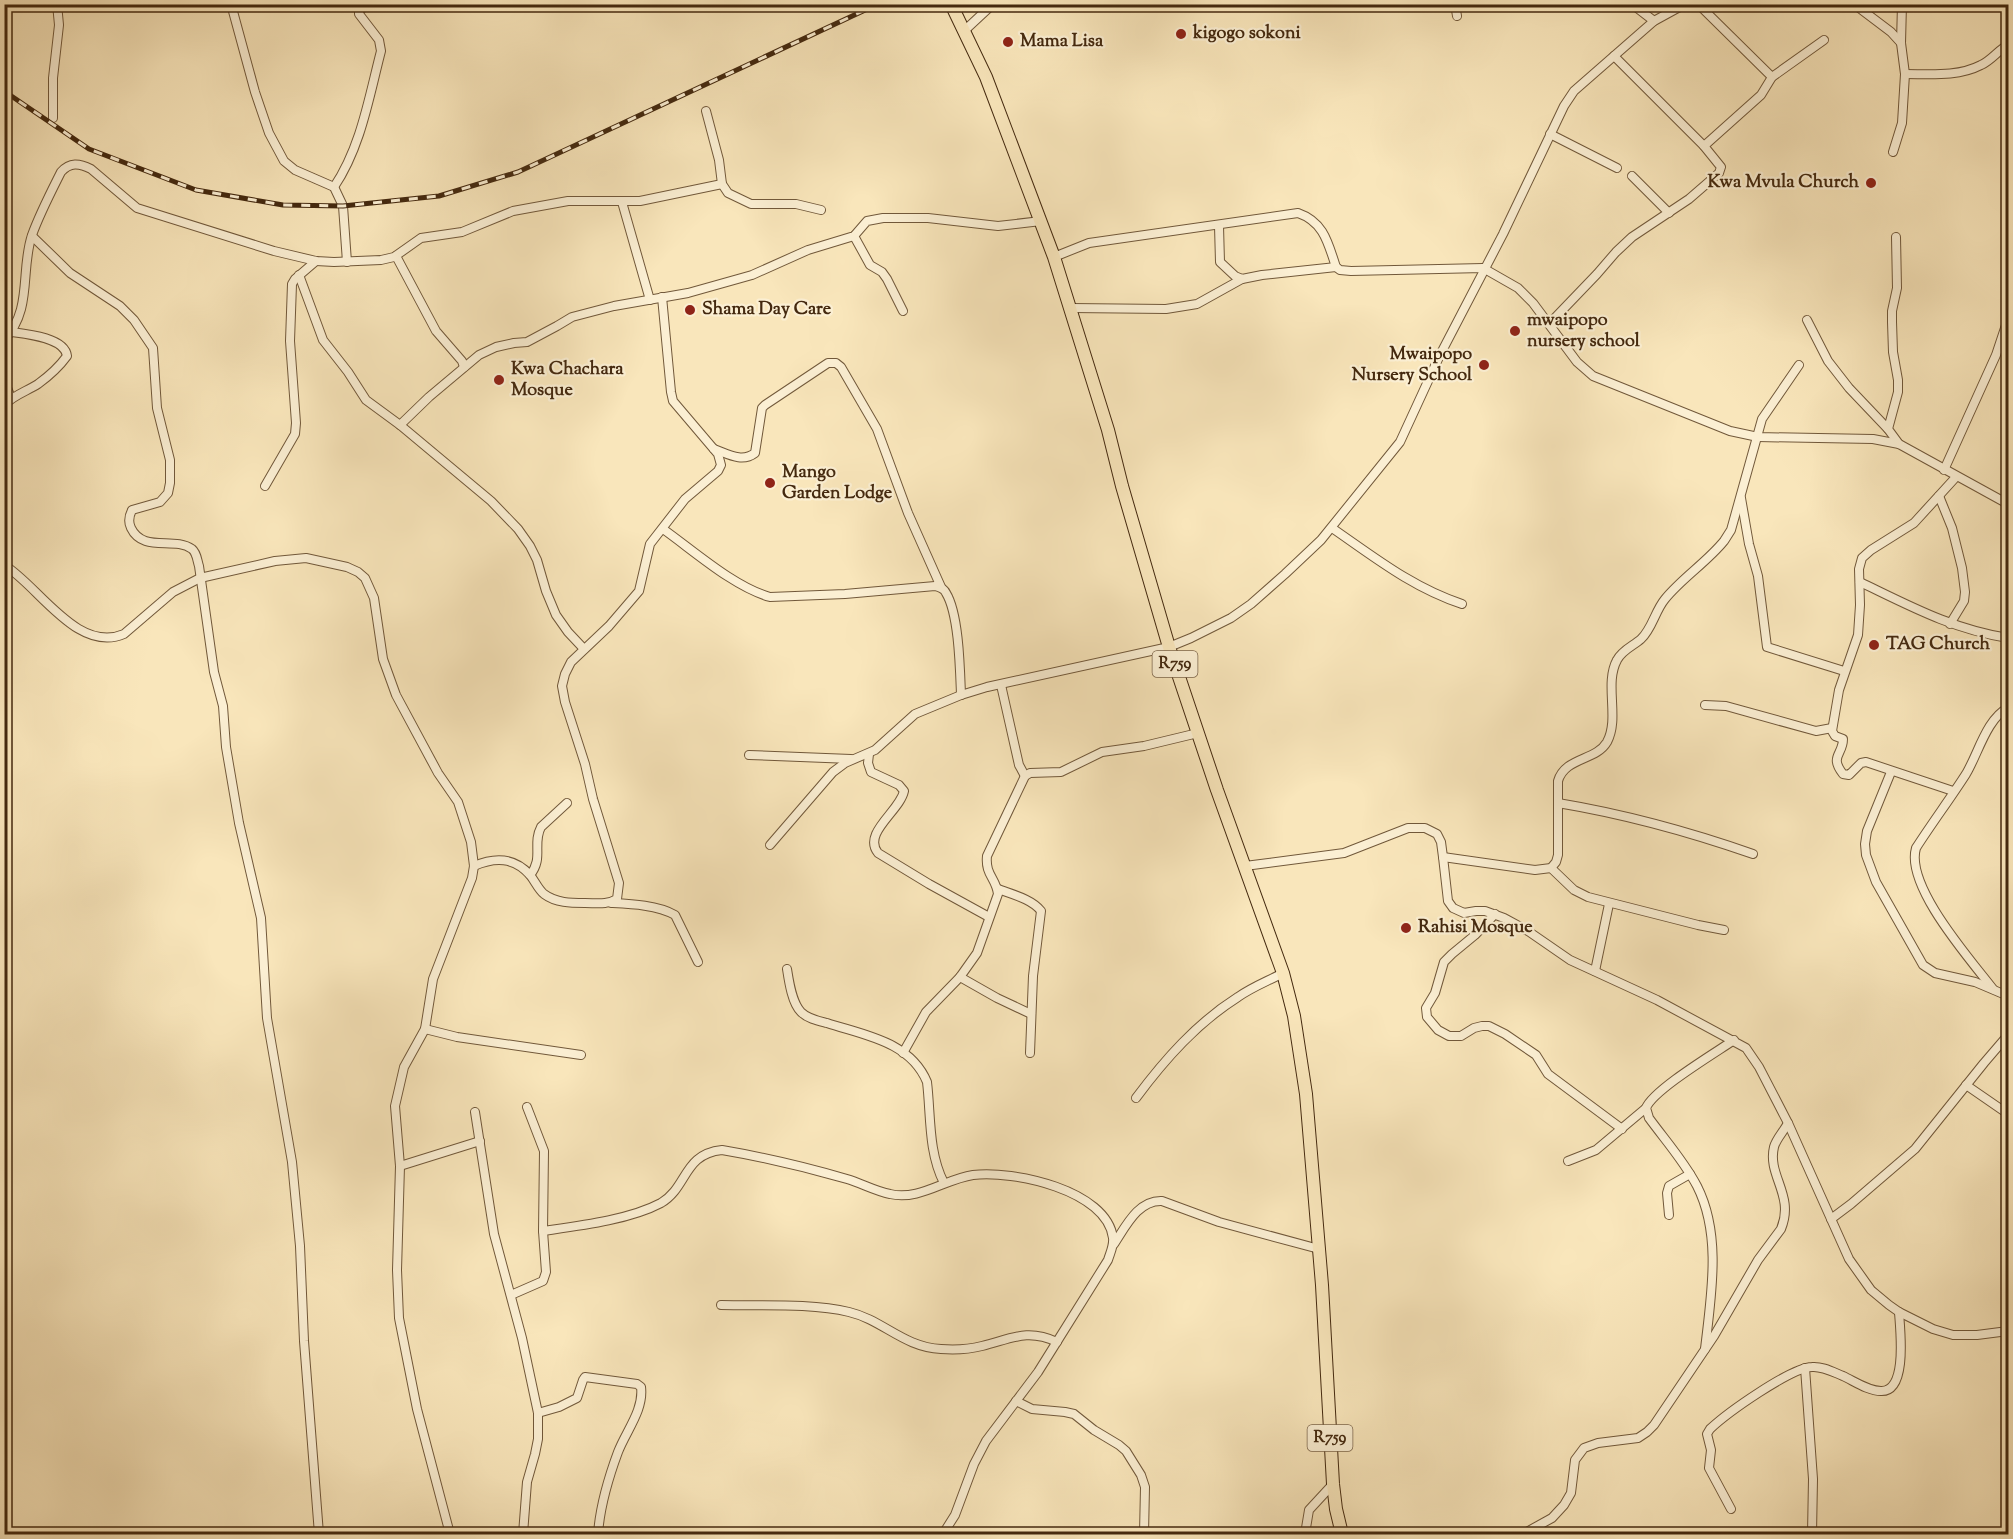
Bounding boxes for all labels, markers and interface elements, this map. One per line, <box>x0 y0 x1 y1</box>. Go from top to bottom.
place label: kigogo sokoni <box>1192 21 1302 47</box>
marker: kigogo sokoni <box>1174 27 1188 41</box>
place label: Mama Lisa <box>1020 29 1104 55</box>
marker: Mama Lisa <box>1001 35 1015 49</box>
place label: Kwa Mvula Church <box>1707 170 1859 196</box>
marker: Kwa Mvula Church <box>1864 176 1878 190</box>
place label: Shama Day Care <box>702 297 832 323</box>
marker: Shama Day Care <box>683 303 697 317</box>
place label: mwaipopo nursery school <box>1527 308 1641 355</box>
marker: mwaipopo nursery school <box>1508 324 1522 338</box>
place label: Mwaipopo Nursery School <box>1352 342 1473 389</box>
place label: Kwa Chachara Mosque <box>511 357 624 404</box>
marker: Mwaipopo Nursery School <box>1477 358 1491 372</box>
marker: Kwa Chachara Mosque <box>492 373 506 387</box>
place label: Mango Garden Lodge <box>782 460 893 507</box>
marker: Mango Garden Lodge <box>763 476 777 490</box>
place label: TAG Church <box>1886 632 1990 658</box>
marker: TAG Church <box>1867 638 1881 652</box>
road number: R759 <box>1152 651 1198 677</box>
place label: Rahisi Mosque <box>1418 915 1533 941</box>
marker: Rahisi Mosque <box>1399 921 1413 935</box>
road number: R759 <box>1308 1425 1352 1451</box>

